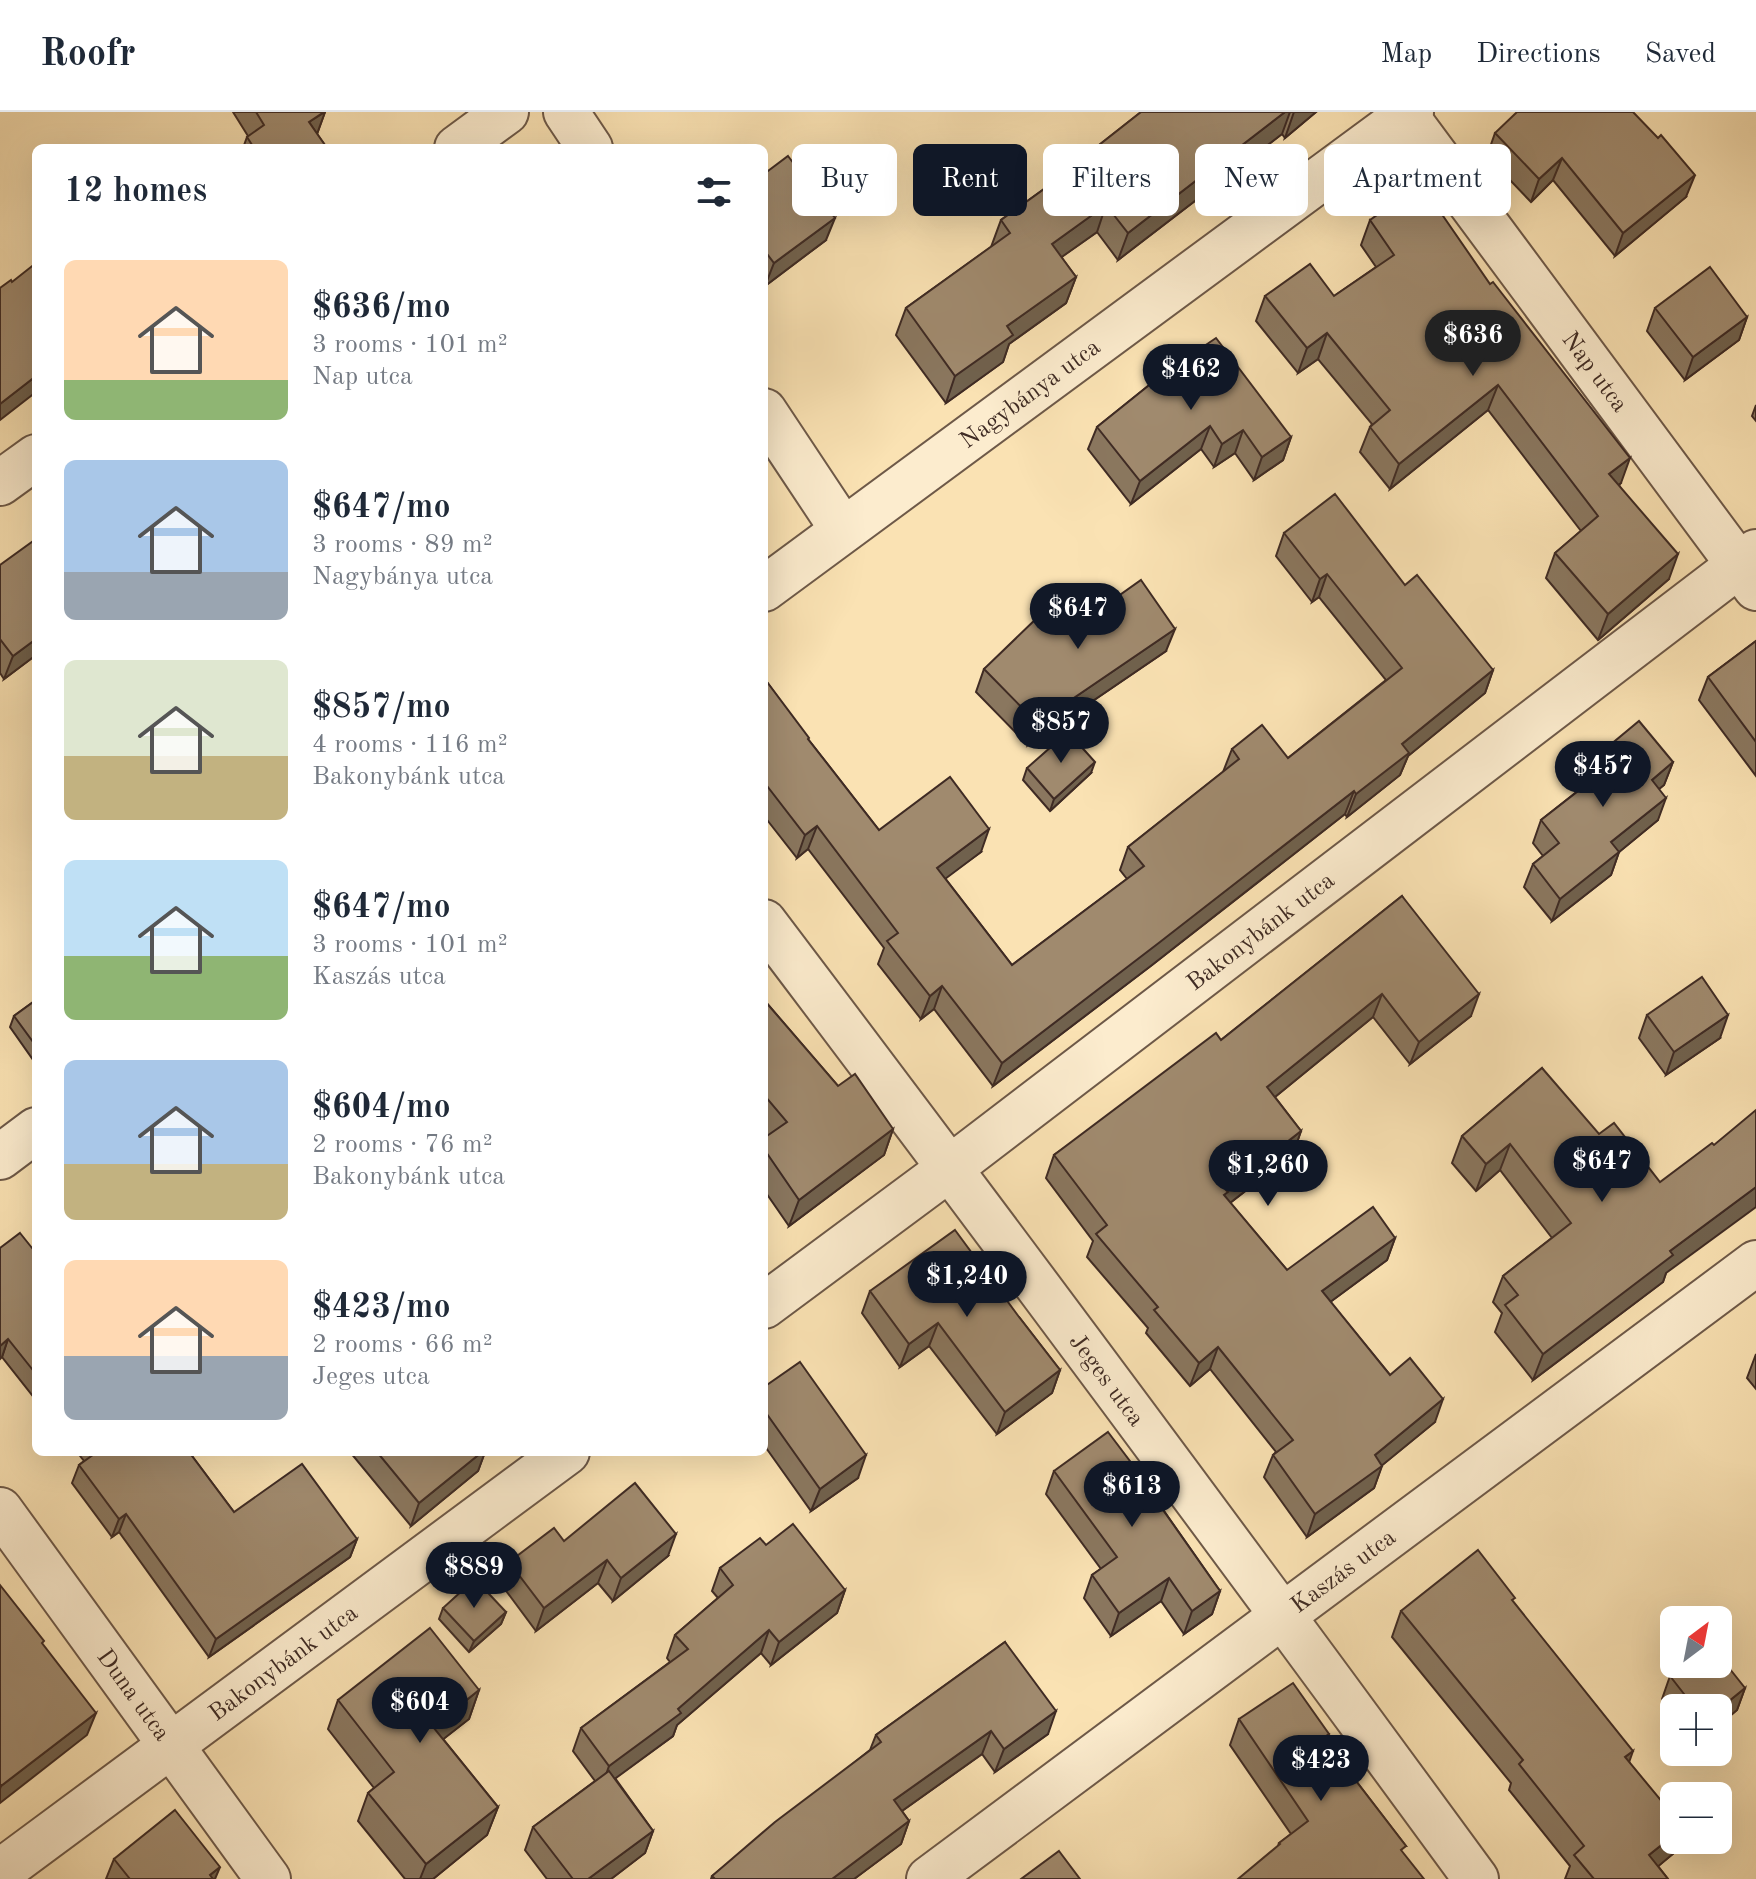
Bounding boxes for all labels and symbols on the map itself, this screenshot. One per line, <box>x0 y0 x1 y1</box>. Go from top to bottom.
pin: $636 <box>1426 310 1520 378</box>
street label: Nap utca <box>1556 328 1631 417</box>
street label: Nagybánya utca <box>956 335 1105 454</box>
pin: $462 <box>1144 344 1238 412</box>
pin: $647 <box>1031 583 1125 651</box>
pin: $857 <box>1014 697 1108 765</box>
pin: $457 <box>1556 741 1650 809</box>
street label: Bakonybánk utca <box>1183 869 1340 996</box>
pin: $647 <box>1555 1136 1649 1204</box>
pin: $1,260 <box>1203 1140 1333 1208</box>
pin: $1,240 <box>902 1251 1032 1319</box>
street label: Jeges utca <box>1064 1330 1148 1432</box>
pin: $613 <box>1085 1461 1179 1529</box>
street label: Kaszás utca <box>1287 1526 1401 1619</box>
pin: $889 <box>427 1542 521 1610</box>
street label: Bakonybánk utca <box>205 1601 363 1727</box>
north arrow <box>1660 1606 1732 1678</box>
street label: Duna utca <box>91 1645 174 1746</box>
pin: $604 <box>373 1677 467 1745</box>
pin: $423 <box>1274 1735 1368 1803</box>

